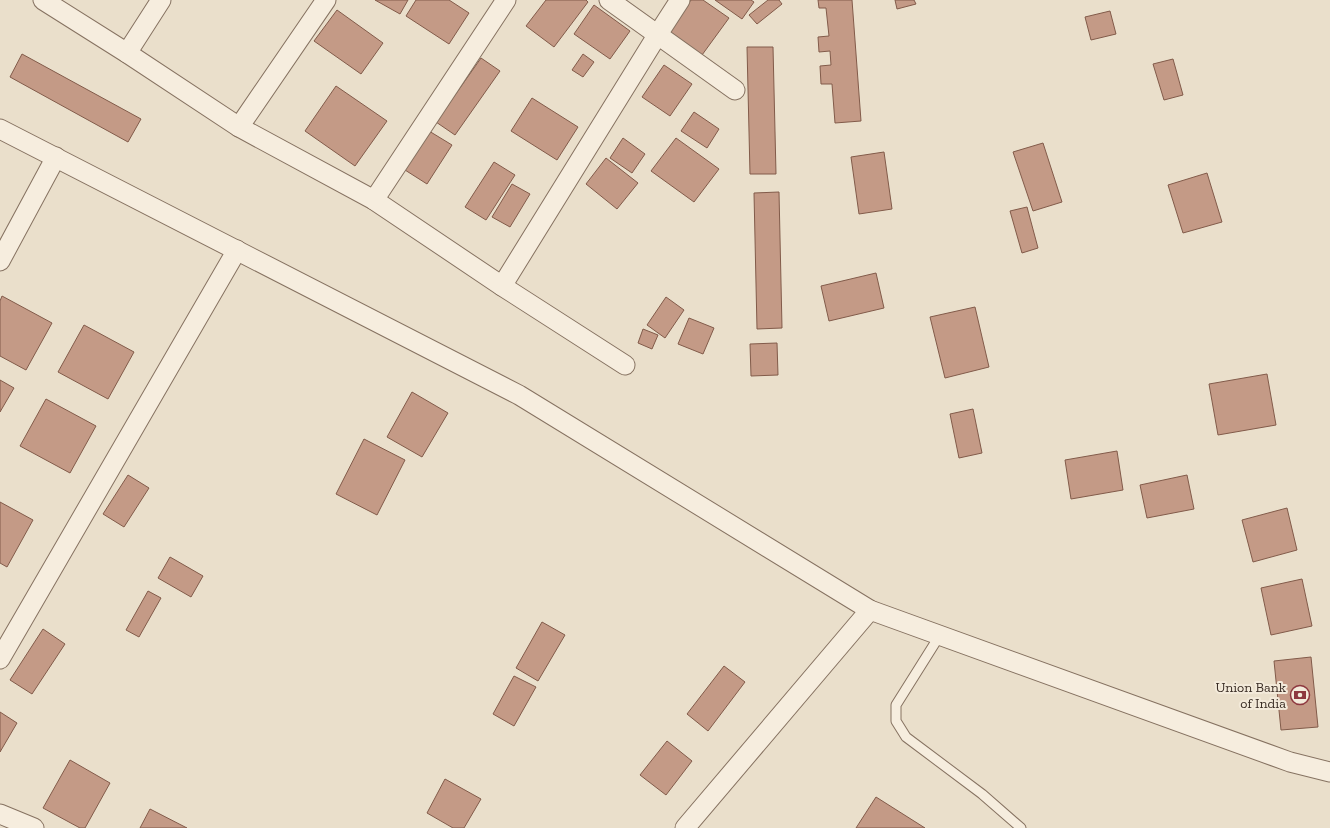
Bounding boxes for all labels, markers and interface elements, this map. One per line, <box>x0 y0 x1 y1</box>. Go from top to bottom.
place label: Union Bank of India <box>1215 679 1287 712</box>
bank icon: Union Bank of India <box>1289 684 1311 706</box>

